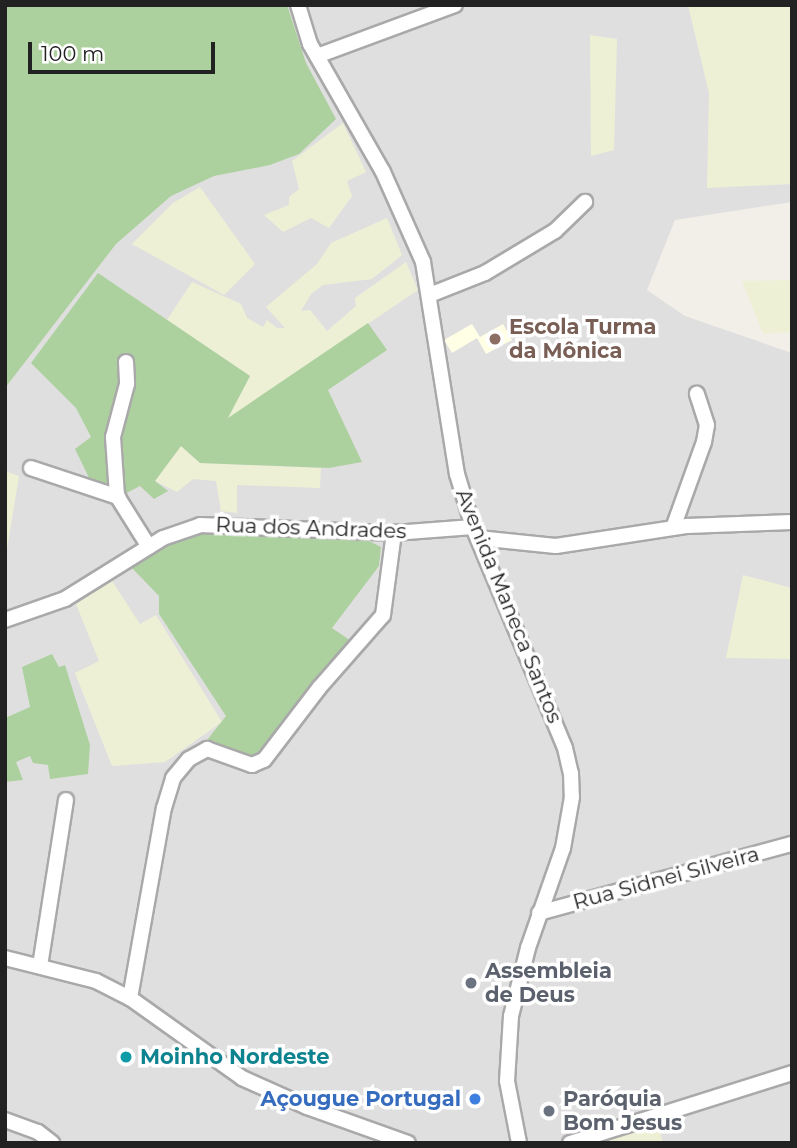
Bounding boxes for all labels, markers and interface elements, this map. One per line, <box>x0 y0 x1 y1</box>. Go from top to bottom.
scale bar <box>32 28 219 72</box>
text: 100 m <box>41 41 104 66</box>
place label: Escola Turma da Mônica <box>509 314 657 364</box>
marker: Escola Turma da Mônica <box>487 331 503 347</box>
street label: Avenida Maneca Santos <box>450 485 568 727</box>
street label: Rua dos Andrades <box>215 512 407 544</box>
street label: Rua Sidnei Silveira <box>570 841 762 915</box>
place label: Assembleia de Deus <box>485 958 612 1008</box>
marker: Assembleia de Deus <box>463 975 479 991</box>
place label: Moinho Nordeste <box>140 1044 329 1070</box>
marker: Moinho Nordeste <box>118 1049 134 1065</box>
place label: Açougue Portugal <box>260 1086 461 1112</box>
place label: Paróquia Bom Jesus <box>563 1086 682 1136</box>
marker: Açougue Portugal <box>467 1091 483 1107</box>
marker: Paróquia Bom Jesus <box>541 1103 557 1119</box>

